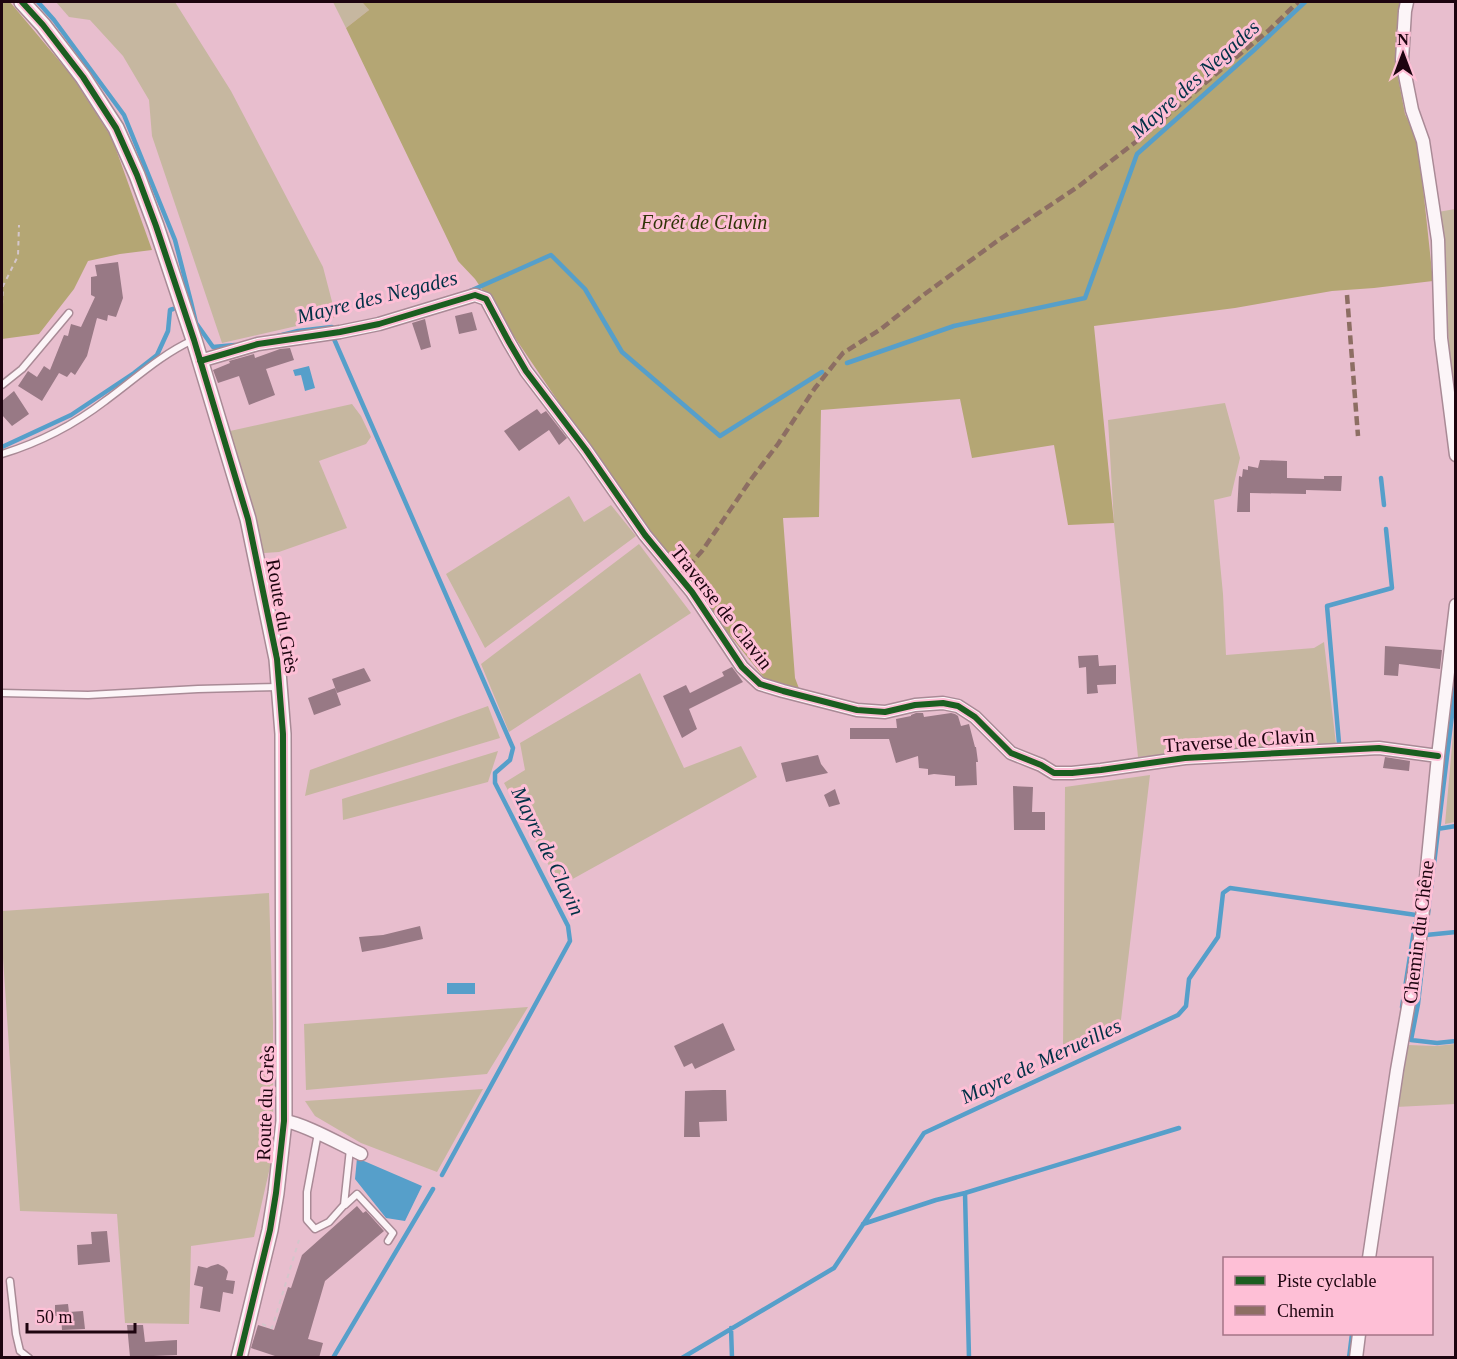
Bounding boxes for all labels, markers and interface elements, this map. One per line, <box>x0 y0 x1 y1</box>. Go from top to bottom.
water label: Mayre des Negades <box>1125 15 1264 144</box>
north arrow <box>1373 24 1433 84</box>
text: N <box>1397 31 1409 48</box>
park label: Forêt de Clavin <box>640 211 767 233</box>
water label: Mayre des Negades <box>293 265 460 329</box>
street label: Traverse de Clavin <box>667 541 777 673</box>
street label: Route du Grès <box>262 557 304 675</box>
street label: Traverse de Clavin <box>1163 724 1315 756</box>
water label: Mayre de Clavin <box>506 782 590 919</box>
street label: Chemin du Chêne <box>1398 859 1438 1005</box>
water label: Mayre de Merueilles <box>956 1013 1125 1109</box>
street label: Route du Grès <box>252 1045 278 1161</box>
legend <box>1223 1257 1433 1335</box>
text: Piste cyclable <box>1277 1271 1376 1291</box>
scale bar <box>27 1296 135 1334</box>
text: Chemin <box>1277 1301 1334 1321</box>
text: 50 m <box>36 1307 73 1327</box>

